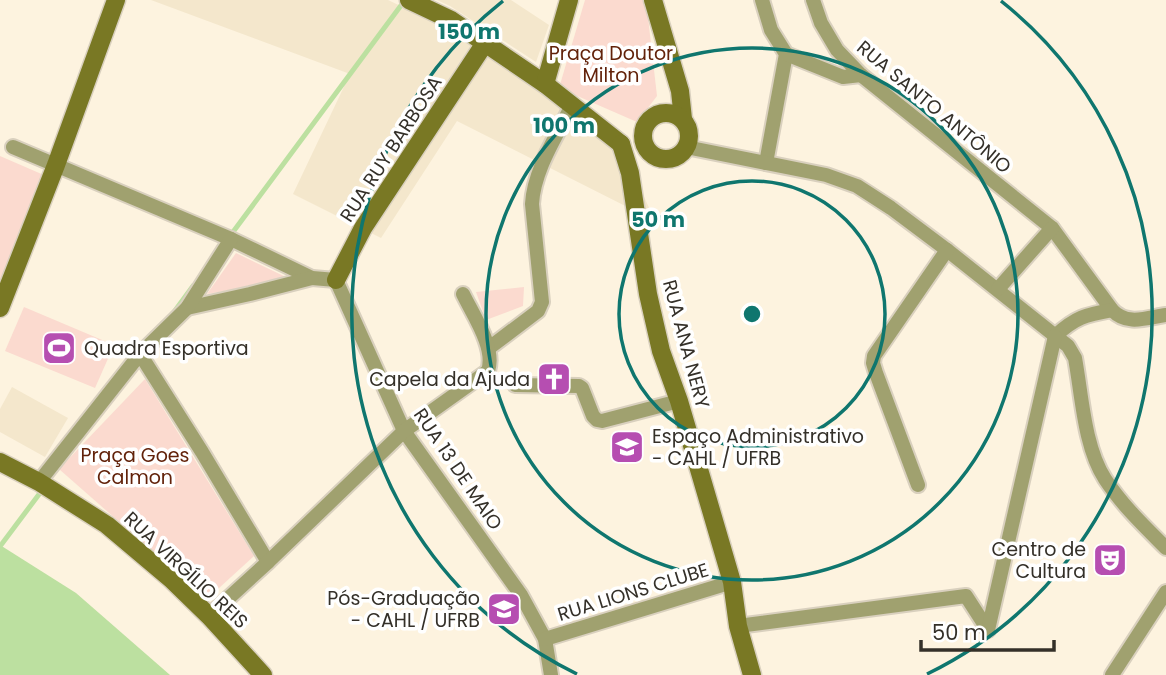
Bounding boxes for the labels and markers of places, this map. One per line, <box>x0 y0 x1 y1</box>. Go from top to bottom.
centre of rings <box>740 302 764 326</box>
sports icon: Quadra Esportiva <box>40 329 78 367</box>
place label: Quadra Esportiva <box>84 335 249 362</box>
church icon: Capela da Ajuda <box>535 360 573 398</box>
place label: Capela da Ajuda <box>369 366 530 393</box>
place label: Espaço Administrativo - CAHL / UFRB <box>652 423 864 472</box>
school or university icon: Espaço Administrativo - CAHL / UFRB <box>608 428 646 466</box>
place label: Centro de Cultura <box>992 536 1086 585</box>
theatre icon: Centro de Cultura <box>1091 541 1129 579</box>
place label: Pós-Graduação - CAHL / UFRB <box>327 585 480 634</box>
school or university icon: Pós-Graduação - CAHL / UFRB <box>485 590 523 628</box>

